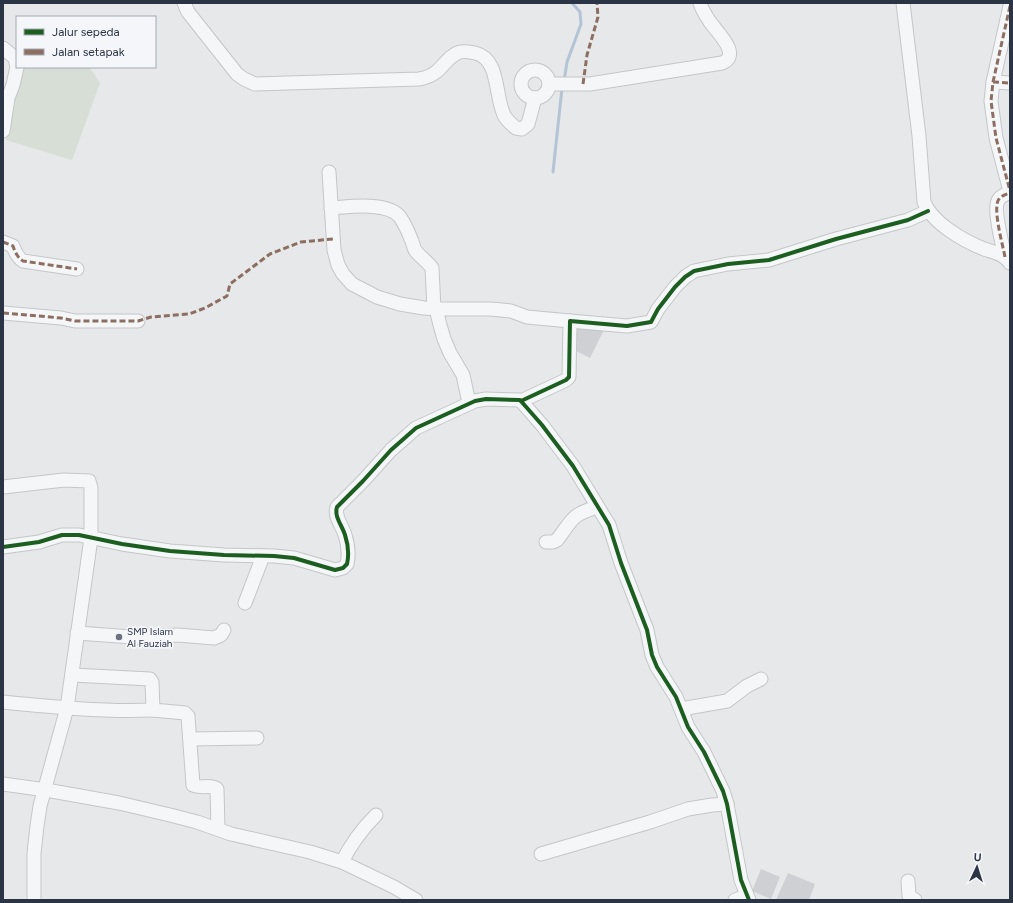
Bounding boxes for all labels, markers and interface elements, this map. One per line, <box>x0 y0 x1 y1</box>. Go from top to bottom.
legend <box>16 16 156 68</box>
text: Jalur sepeda <box>52 25 120 39</box>
text: Jalan setapak <box>52 45 125 59</box>
place label: SMP Islam Al Fauziah <box>127 625 173 650</box>
marker: SMP Islam Al Fauziah <box>114 632 124 642</box>
north arrow <box>957 847 997 887</box>
text: U <box>973 851 982 864</box>

